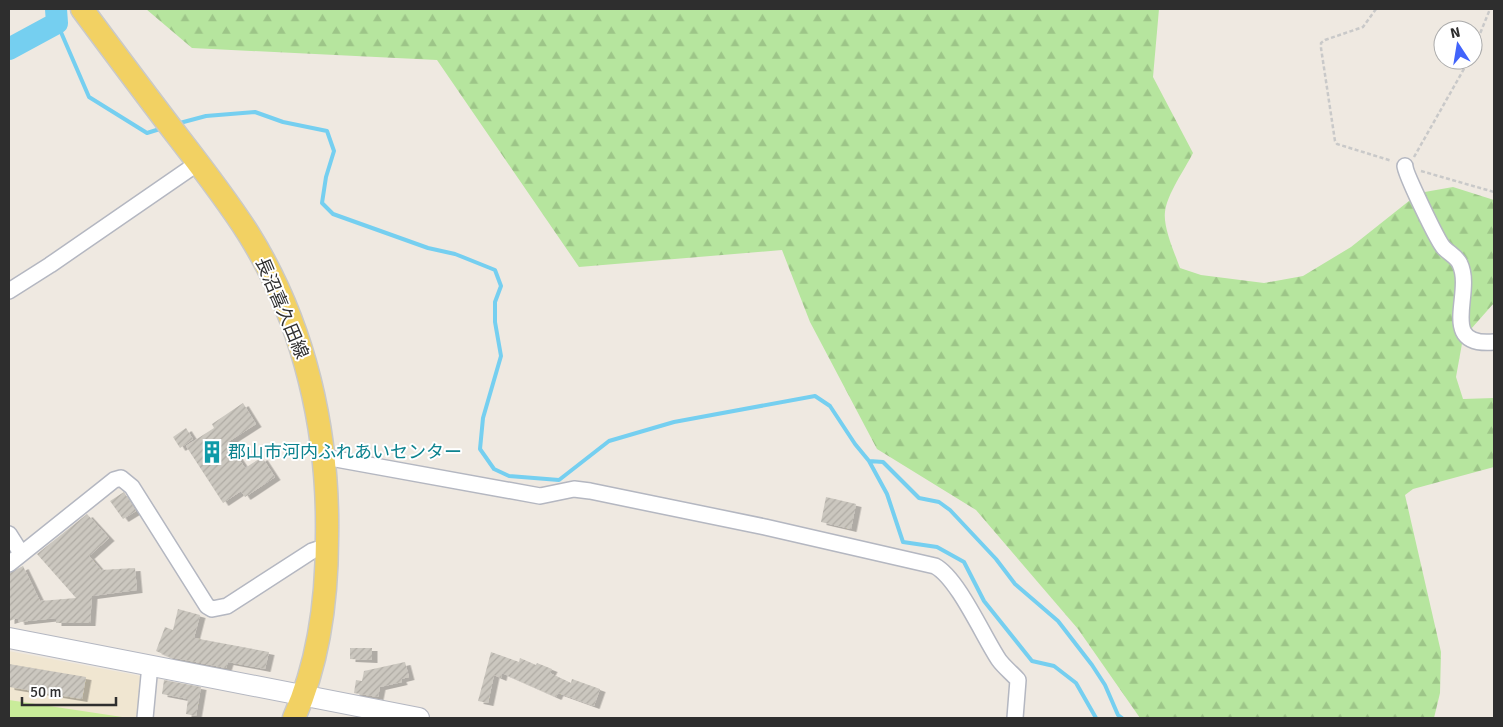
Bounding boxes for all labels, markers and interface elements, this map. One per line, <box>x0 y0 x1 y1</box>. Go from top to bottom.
north arrow <box>1433 20 1483 70</box>
text: N <box>1449 23 1462 42</box>
street label: 長沼喜久田線 <box>251 254 313 362</box>
building icon: 郡山市河内ふれあいセンター <box>199 439 225 465</box>
place label: 郡山市河内ふれあいセンター <box>228 441 462 463</box>
scale bar <box>22 674 116 706</box>
text: 50 m <box>30 683 61 701</box>

